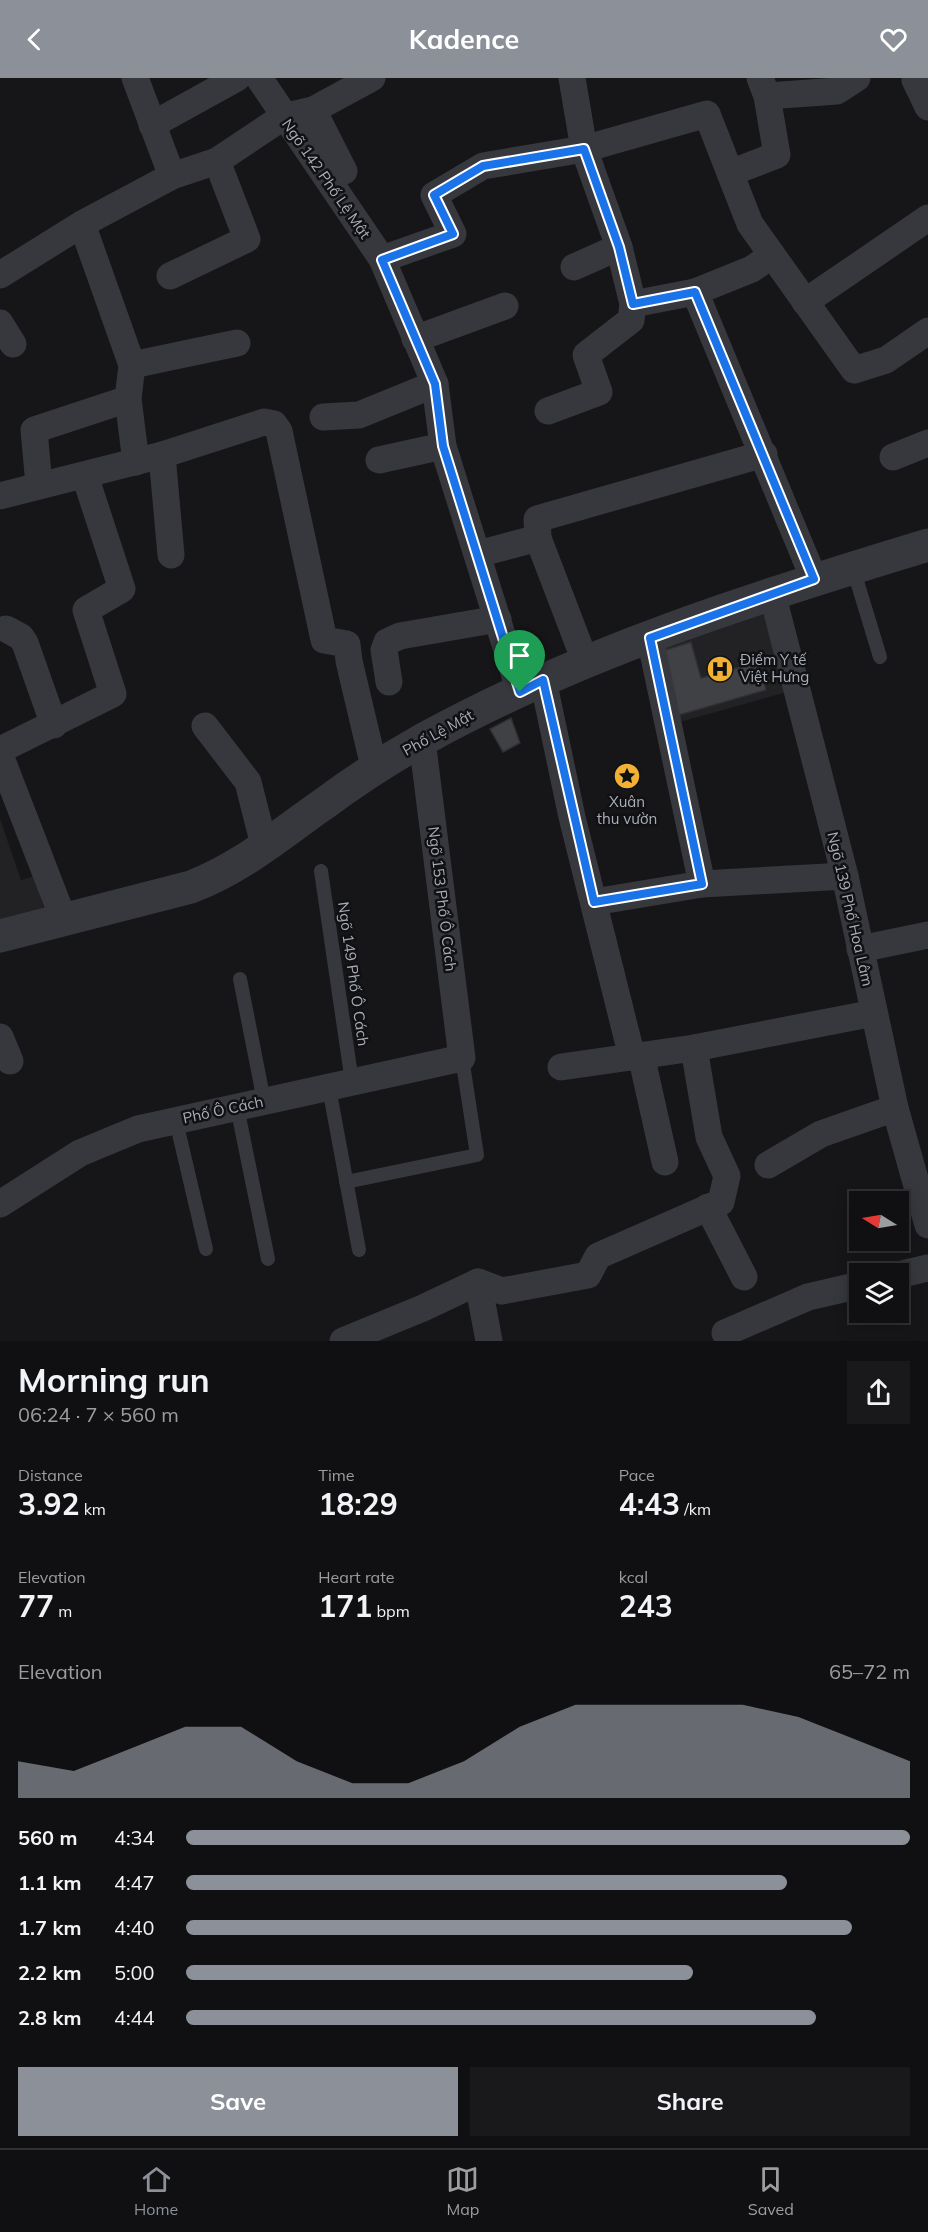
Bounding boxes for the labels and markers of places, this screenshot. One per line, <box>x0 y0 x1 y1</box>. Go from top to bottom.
pin <box>494 630 545 692</box>
place label: Điểm Y tế Việt Hưng <box>740 650 809 686</box>
hospital icon: Điểm Y tế Việt Hưng <box>705 654 735 684</box>
place icon: Xuân thu vườn <box>612 761 642 791</box>
place label: Xuân thu vườn <box>597 792 657 828</box>

